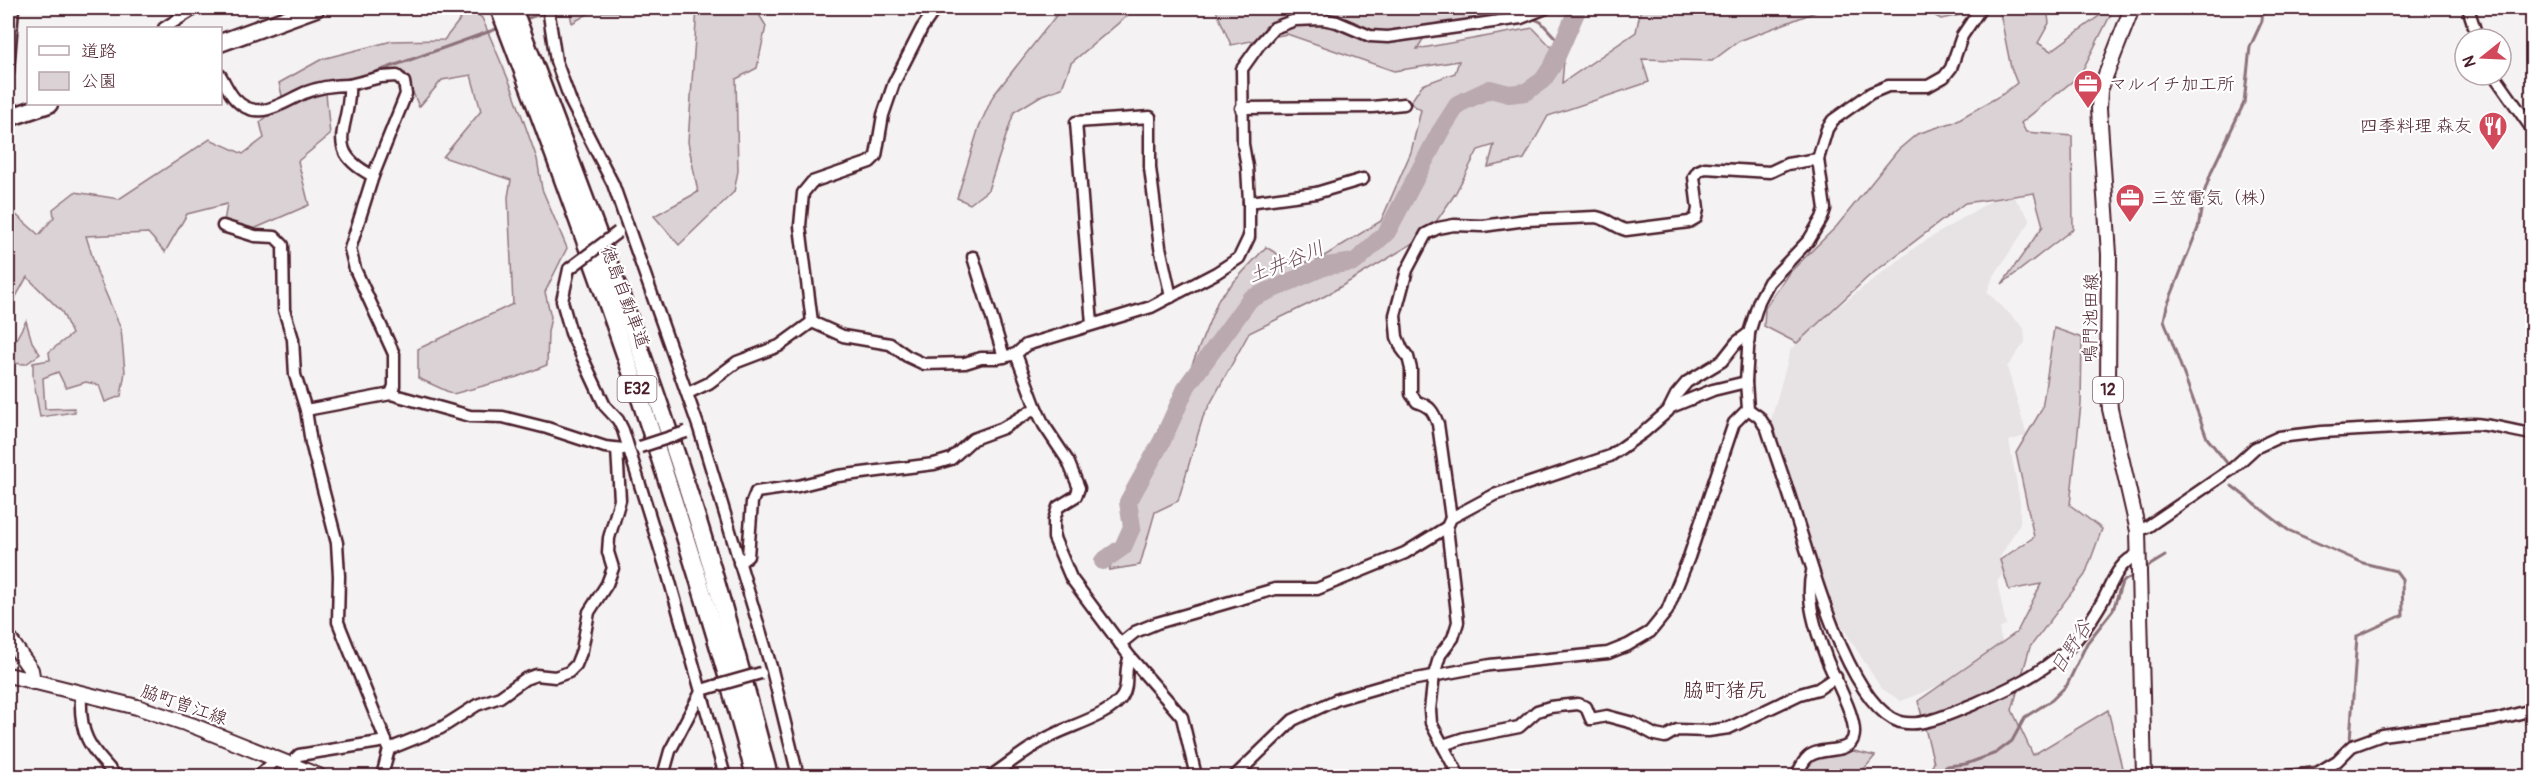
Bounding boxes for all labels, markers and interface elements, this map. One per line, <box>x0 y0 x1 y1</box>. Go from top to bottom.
legend <box>27 27 222 105</box>
north arrow <box>2453 27 2513 87</box>
text: 道路 <box>81 40 117 63</box>
text: N <box>2458 53 2481 70</box>
office icon: マルイチ加工所 <box>2072 68 2104 110</box>
text: 公園 <box>81 70 117 93</box>
place label: マルイチ加工所 <box>2109 73 2235 96</box>
restaurant icon: 四季料理 森友 <box>2477 110 2509 152</box>
place label: 四季料理 森友 <box>2360 115 2472 138</box>
office icon: 三笠電気（株） <box>2114 182 2146 224</box>
place label: 三笠電気（株） <box>2151 187 2277 210</box>
water label: 土井谷川 <box>1244 235 1328 289</box>
street label: 徳島自動車道 <box>596 242 654 352</box>
street label: 鳴門池田線 <box>2079 273 2103 363</box>
road number: E32 <box>618 376 656 402</box>
road number: 12 <box>2093 377 2123 403</box>
water label: 日野谷 <box>2045 614 2098 679</box>
district label: 脇町猪尻 <box>1683 677 1767 704</box>
street label: 脇町曽江線 <box>138 679 230 731</box>

